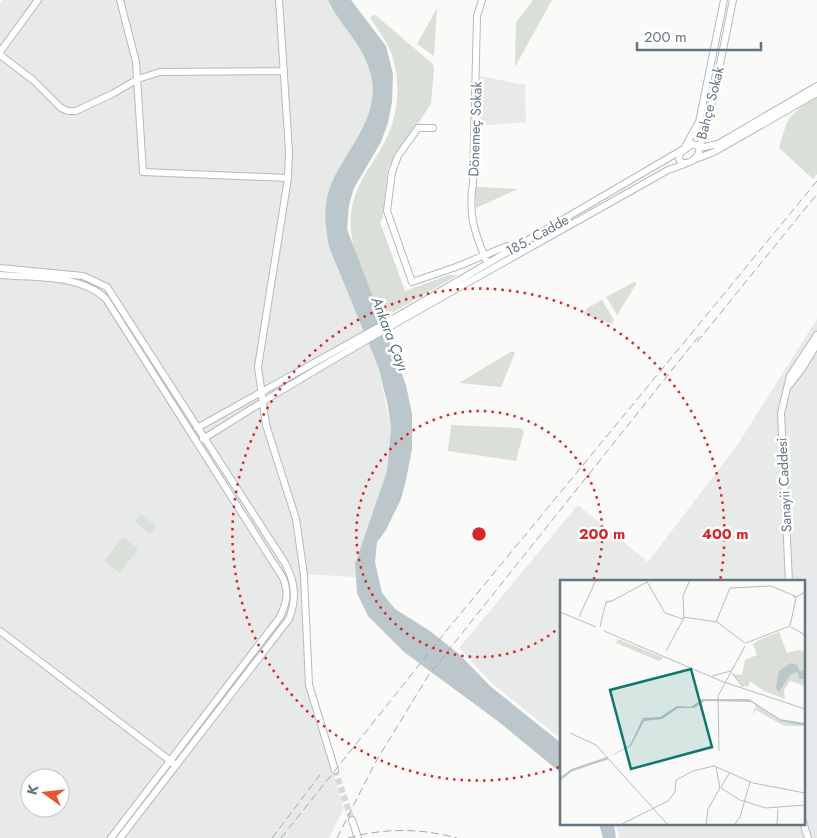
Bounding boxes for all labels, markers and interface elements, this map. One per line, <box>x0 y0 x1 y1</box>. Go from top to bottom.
scale bar <box>637 20 761 52</box>
text: 200 m <box>644 26 687 48</box>
street label: Bahçe Sokak <box>691 64 729 142</box>
street label: Dönemeç Sokak <box>463 80 487 177</box>
street label: 185. Cadde <box>502 209 572 261</box>
water label: Ankara Çayı <box>365 293 414 375</box>
street label: Sanayii Caddesi <box>772 437 796 533</box>
text: 200 m <box>579 523 625 545</box>
text: 400 m <box>701 523 749 545</box>
centre of rings <box>470 525 488 543</box>
inset map <box>560 580 804 826</box>
north arrow <box>20 768 70 818</box>
text: K <box>22 782 43 797</box>

